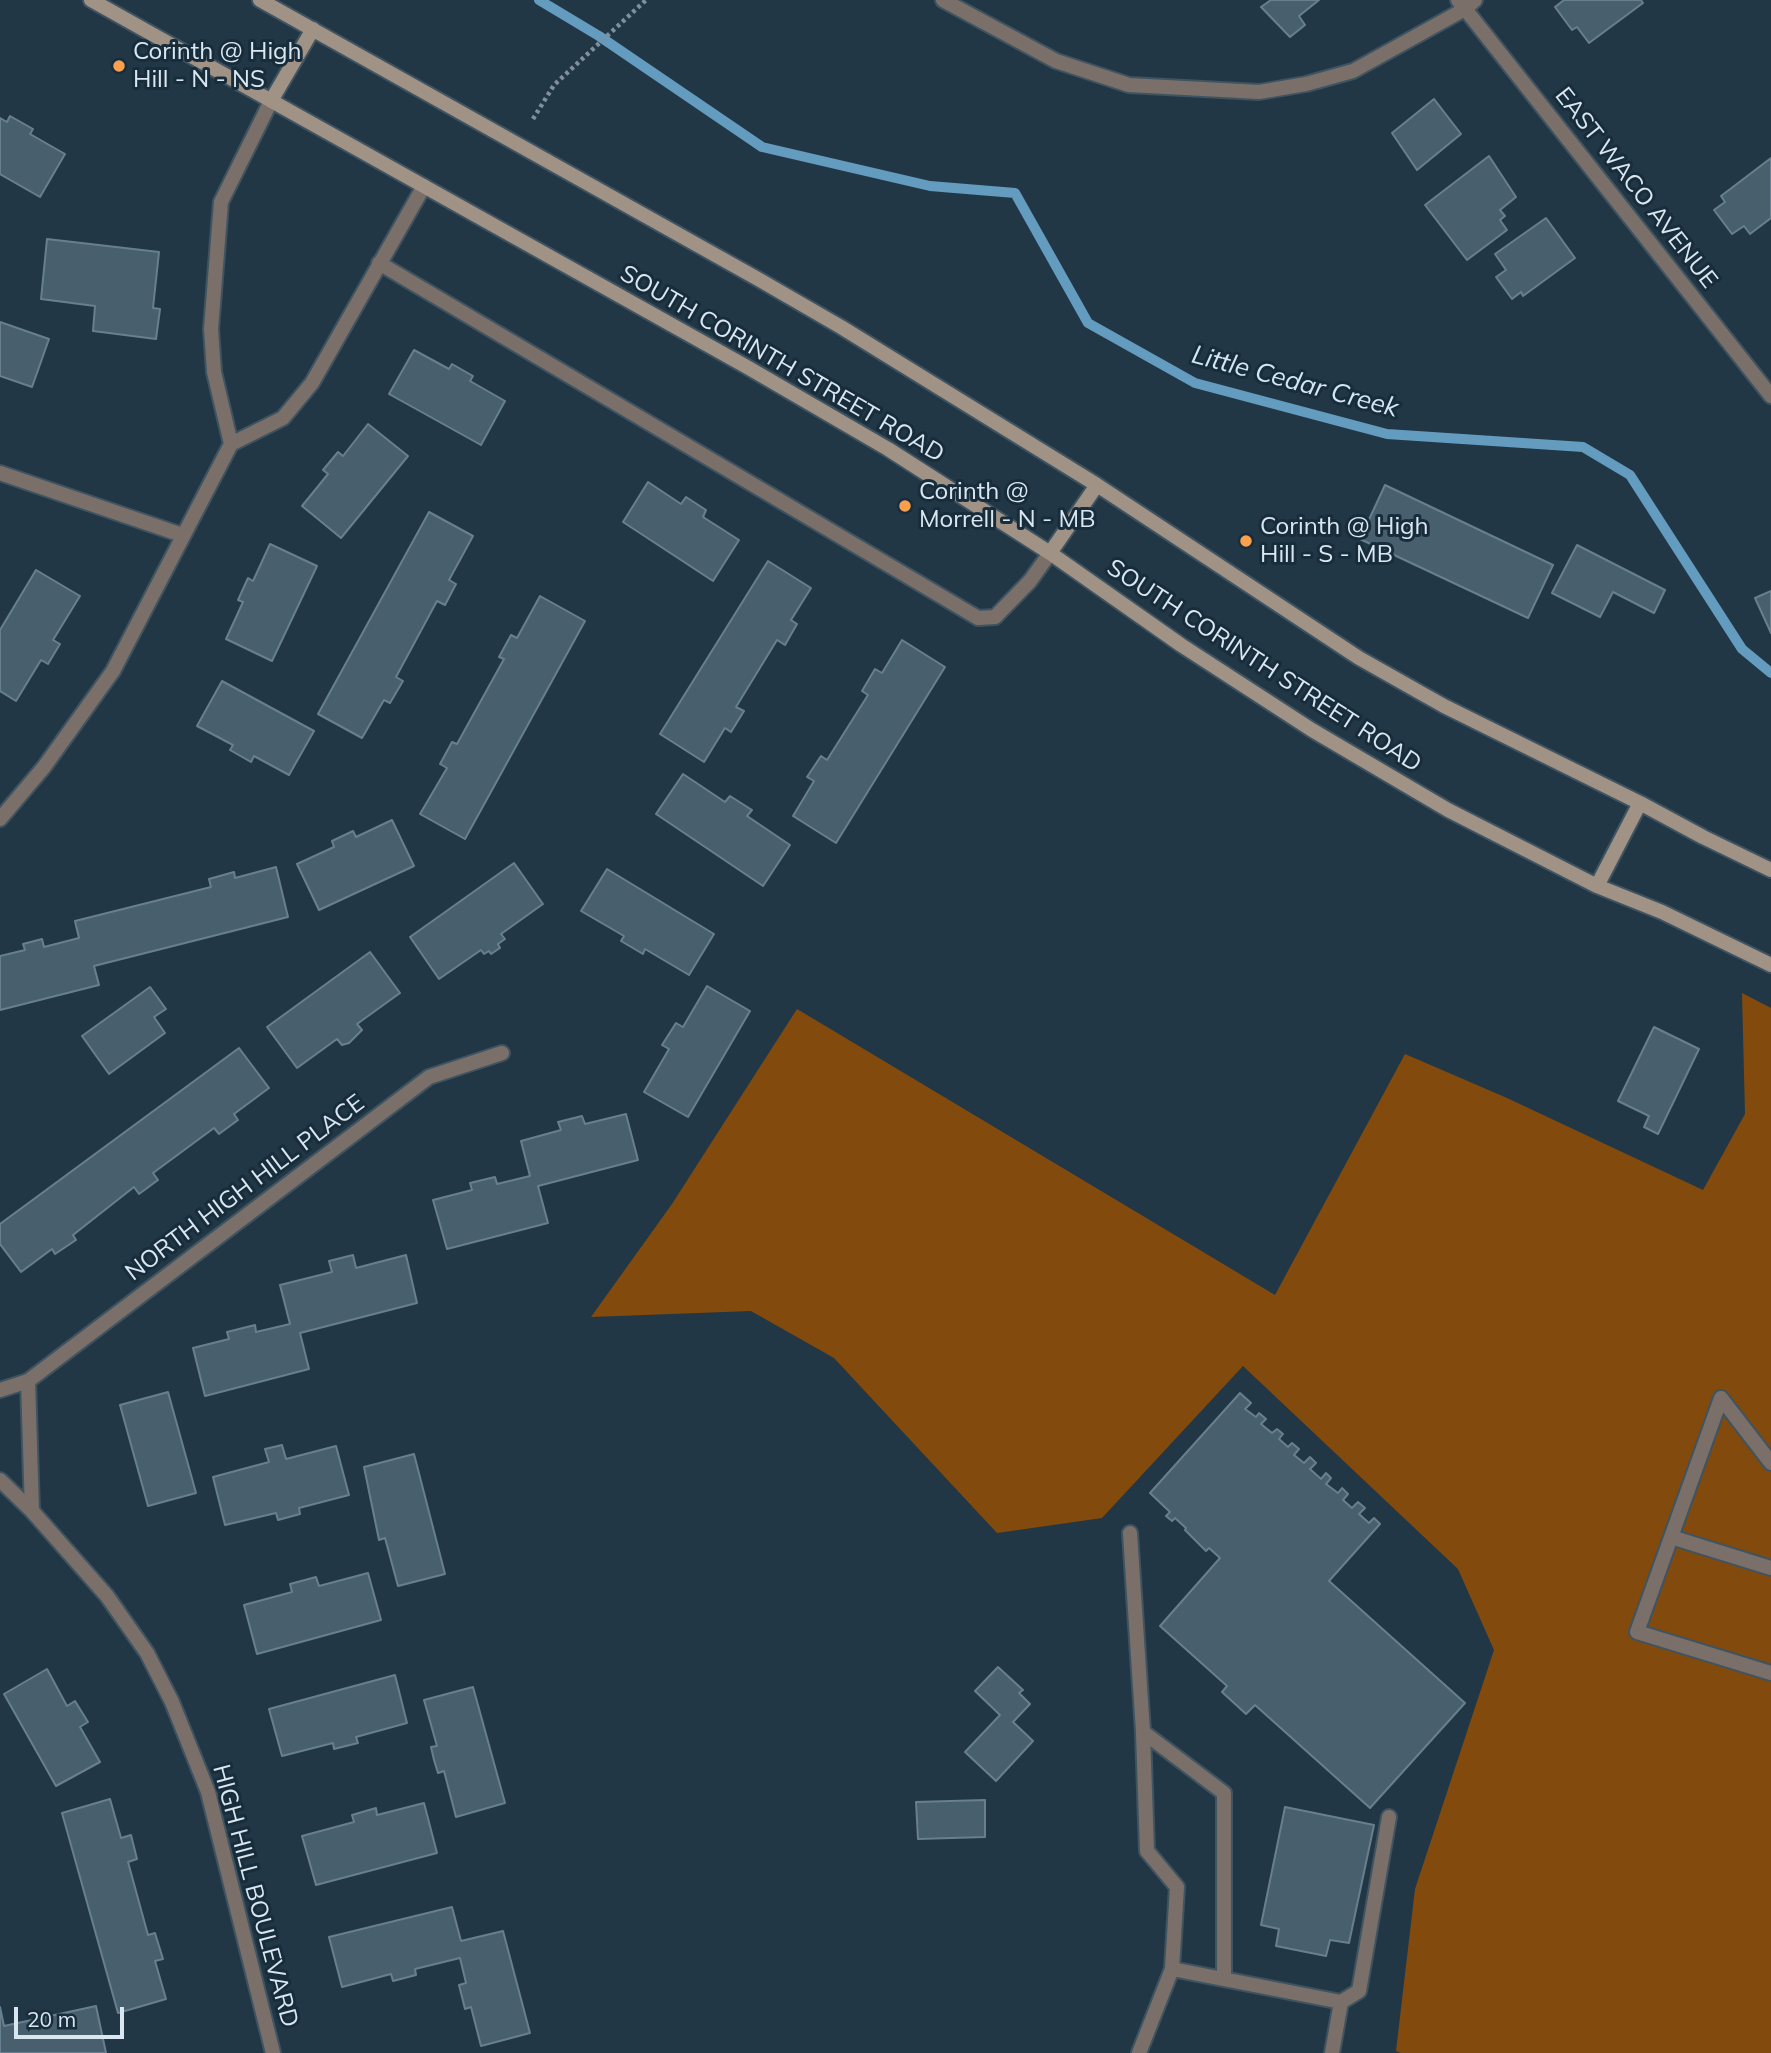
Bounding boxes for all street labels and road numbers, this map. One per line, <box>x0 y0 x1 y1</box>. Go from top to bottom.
street label: EAST WACO AVENUE <box>1549 82 1723 294</box>
street label: SOUTH CORINTH STREET ROAD <box>615 259 949 469</box>
street label: SOUTH CORINTH STREET ROAD <box>1101 553 1427 779</box>
street label: NORTH HIGH HILL PLACE <box>120 1089 370 1287</box>
street label: HIGH HILL BOULEVARD <box>206 1761 304 2031</box>

